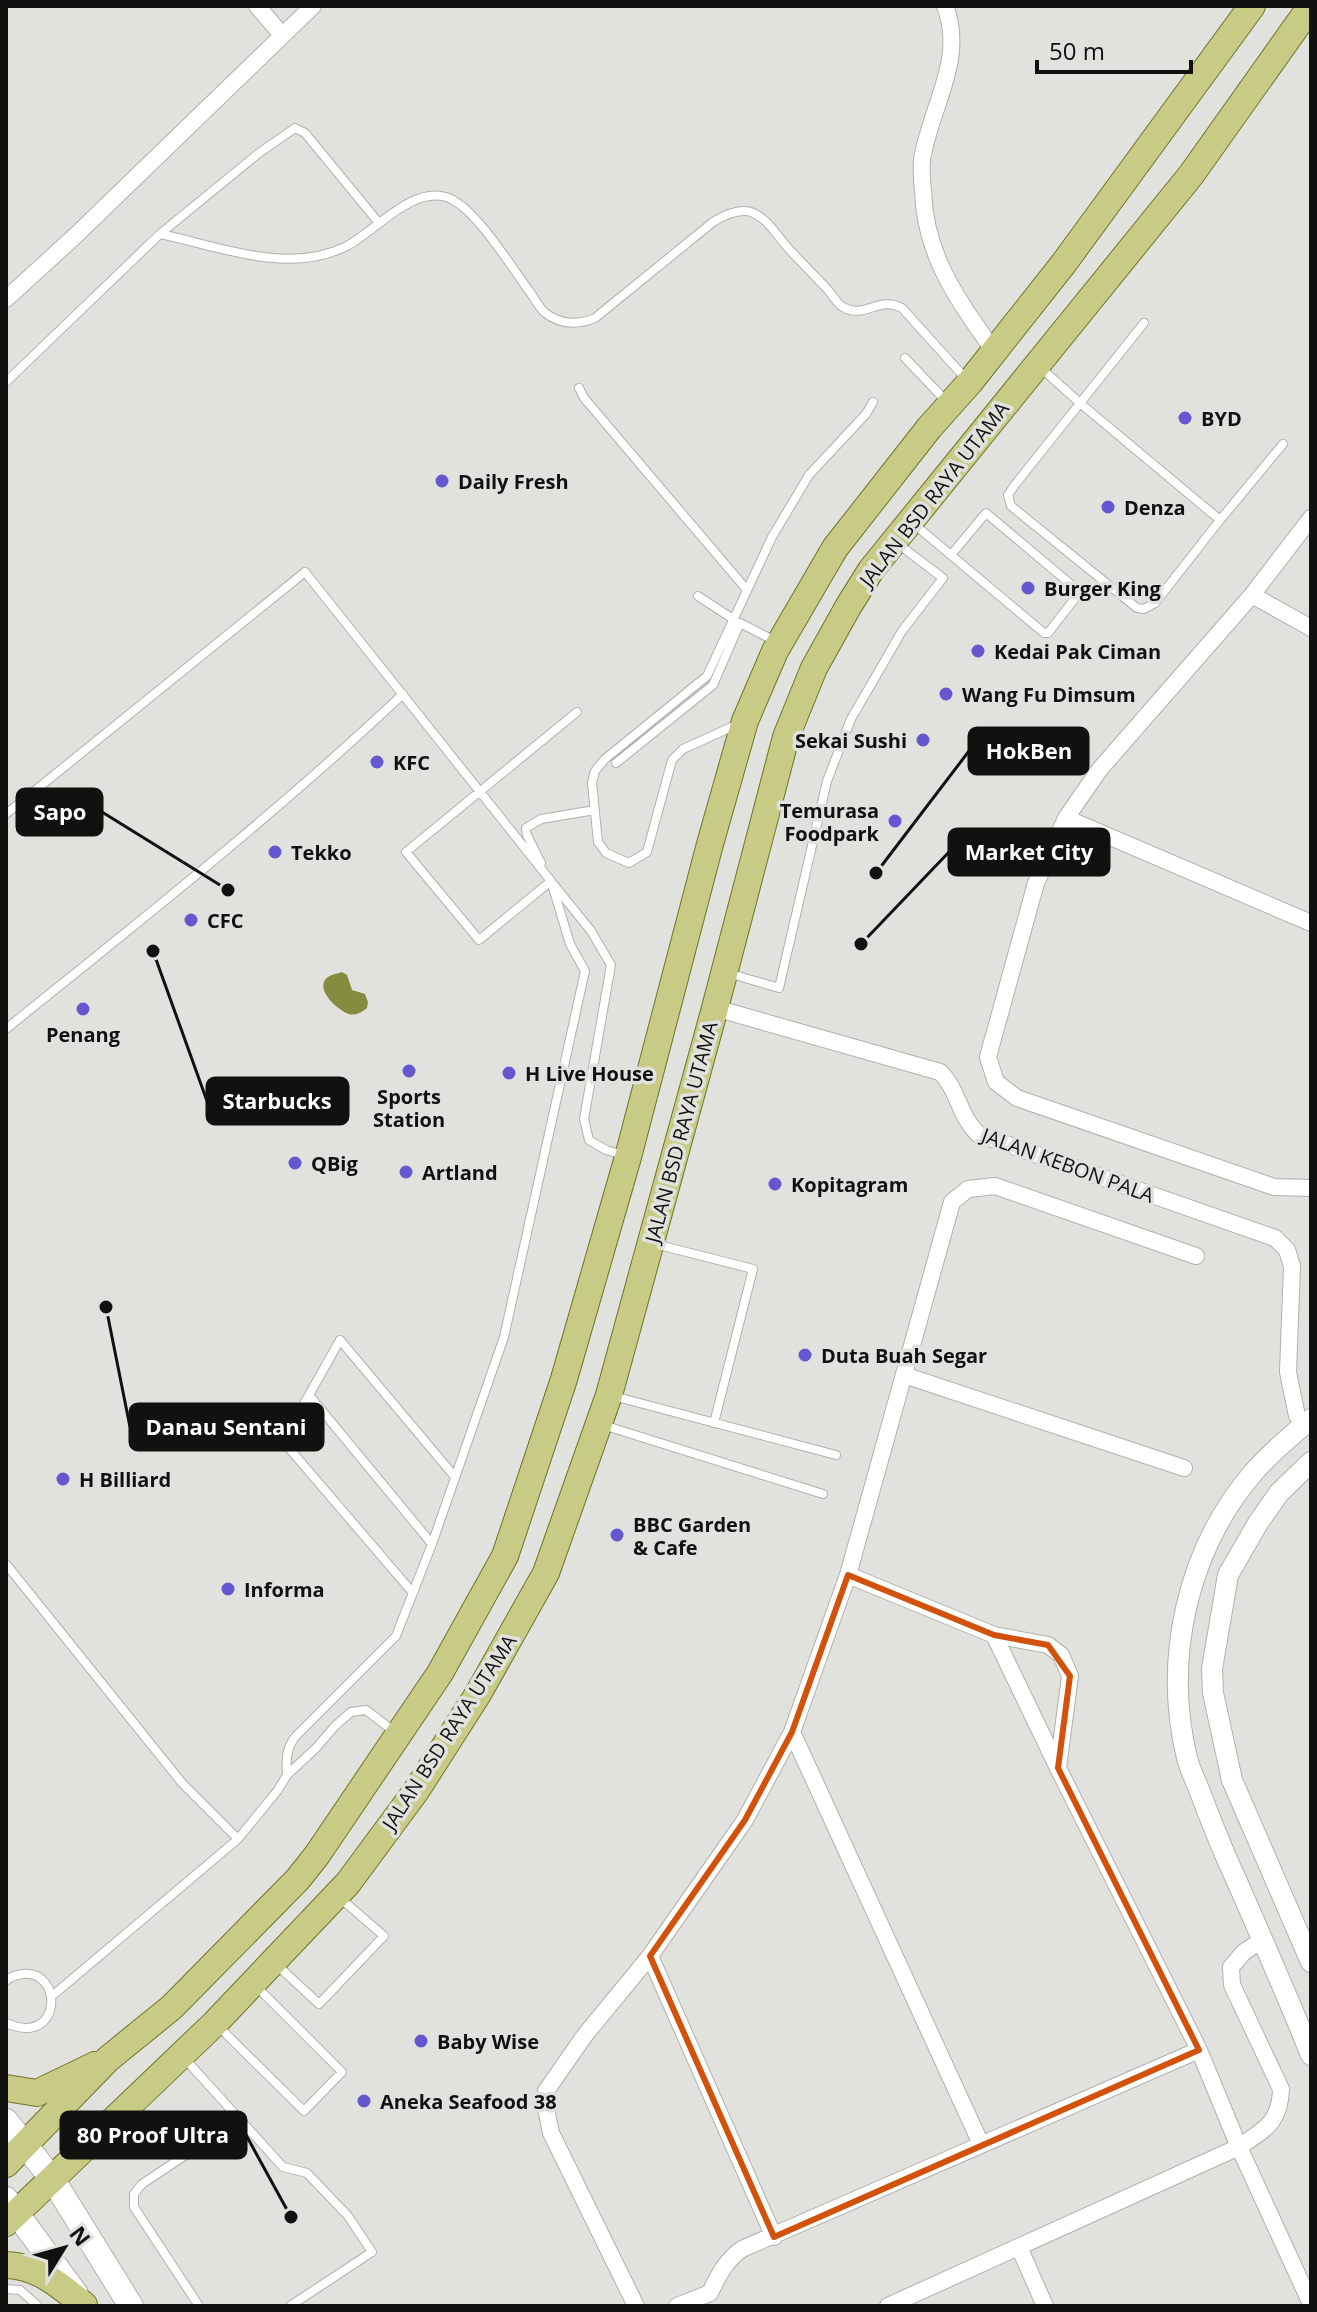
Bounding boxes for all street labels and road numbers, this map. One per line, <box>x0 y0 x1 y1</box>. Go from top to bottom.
street label: JALAN BSD RAYA UTAMA <box>852 396 1015 594</box>
street label: JALAN BSD RAYA UTAMA <box>638 1018 724 1247</box>
street label: JALAN KEBON PALA <box>976 1121 1158 1209</box>
street label: JALAN BSD RAYA UTAMA <box>375 1629 523 1837</box>

